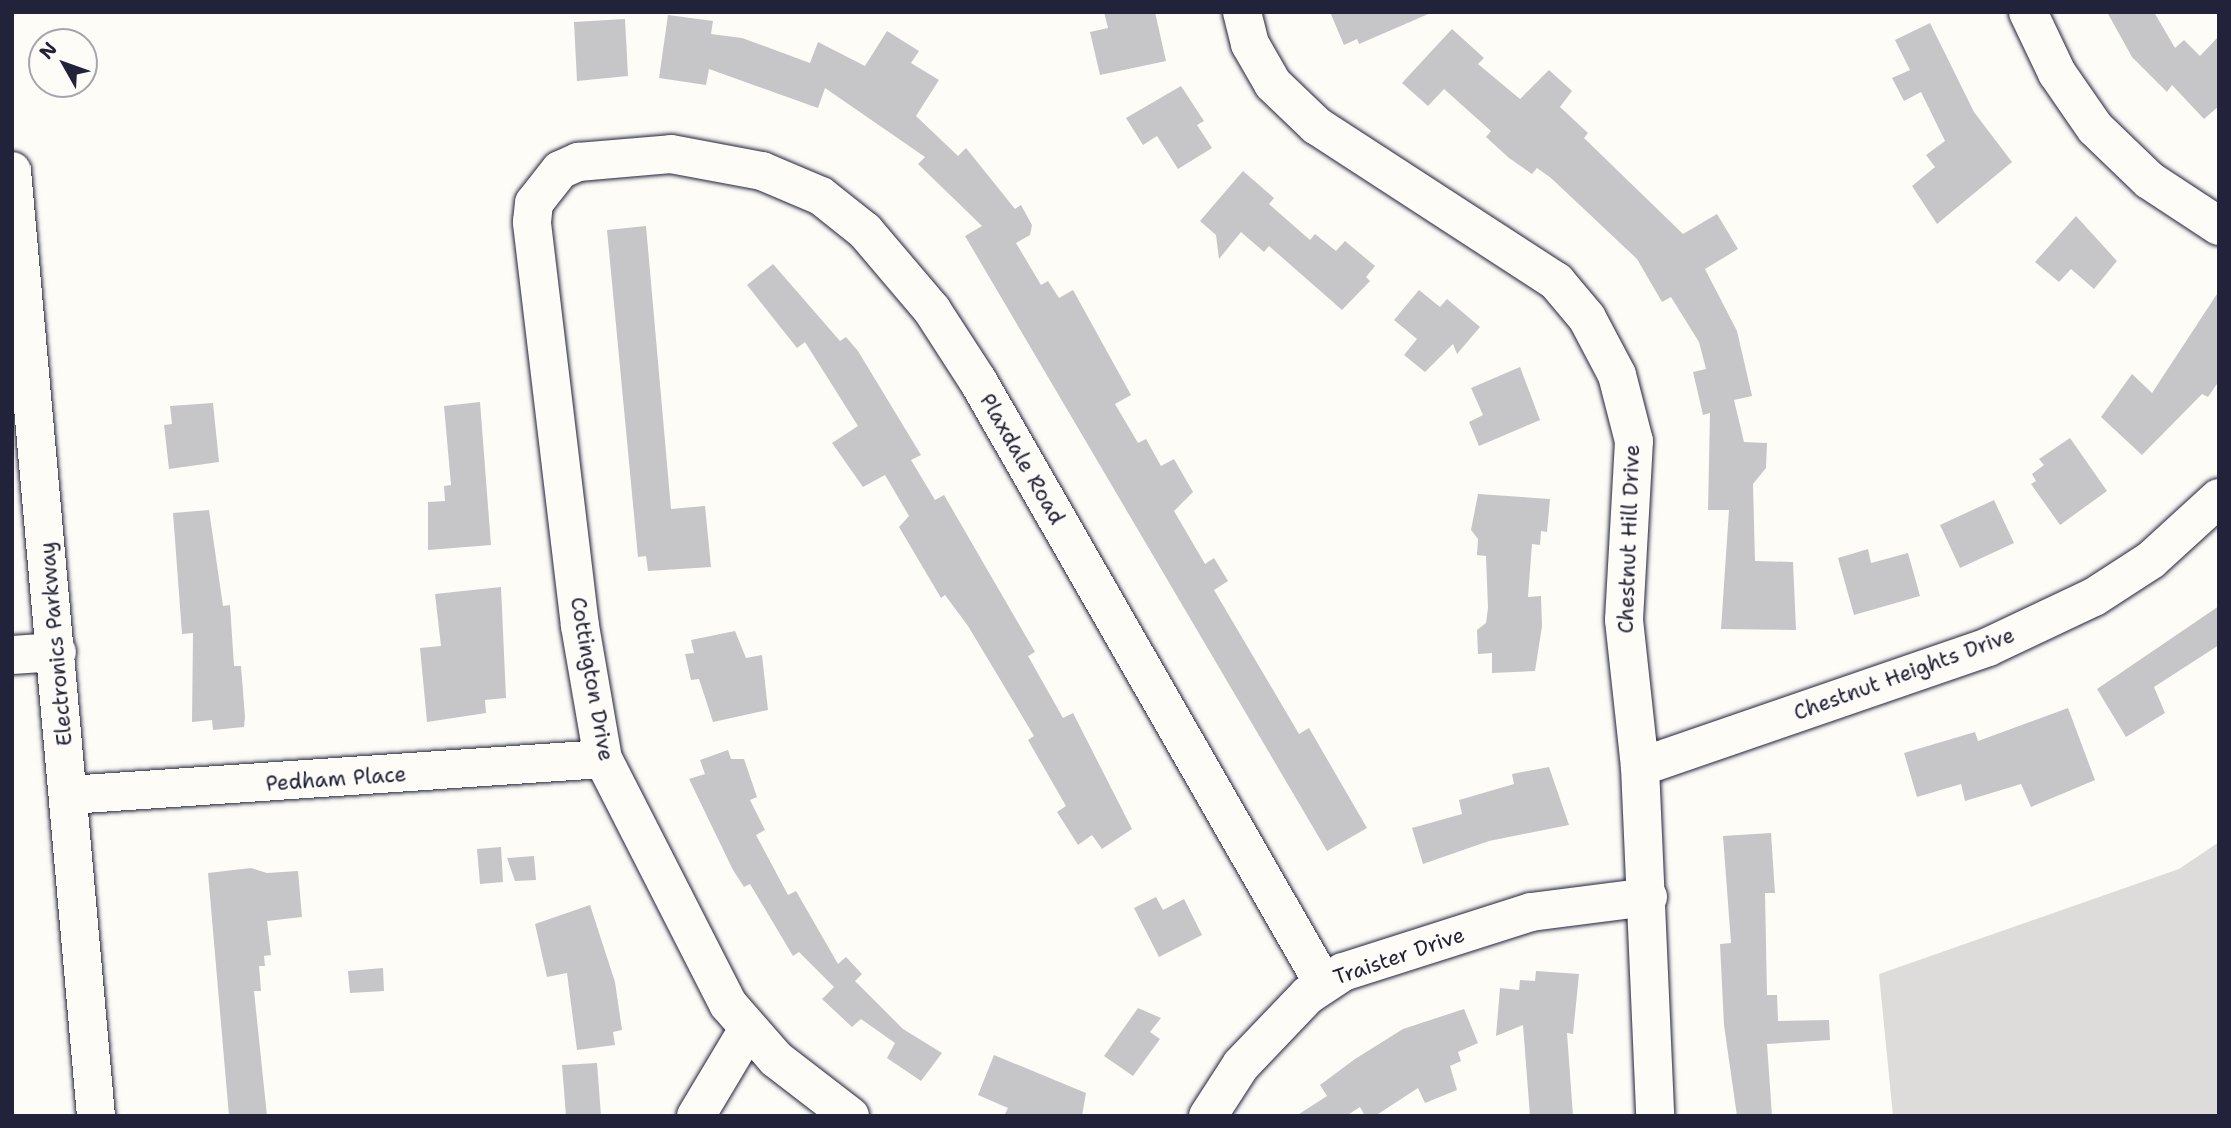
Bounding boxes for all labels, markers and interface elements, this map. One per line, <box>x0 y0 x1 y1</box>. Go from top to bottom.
north arrow <box>28 28 98 98</box>
text: N <box>34 37 62 64</box>
street label: Plaxdale Road <box>974 389 1070 529</box>
street label: Chestnut Hill Drive <box>1613 444 1645 634</box>
street label: Electronics Parkway <box>35 541 77 747</box>
street label: Cottington Drive <box>565 595 619 763</box>
street label: Chestnut Heights Drive <box>1790 622 2018 726</box>
street label: Pedham Place <box>265 762 407 796</box>
street label: Traister Drive <box>1330 922 1468 990</box>

